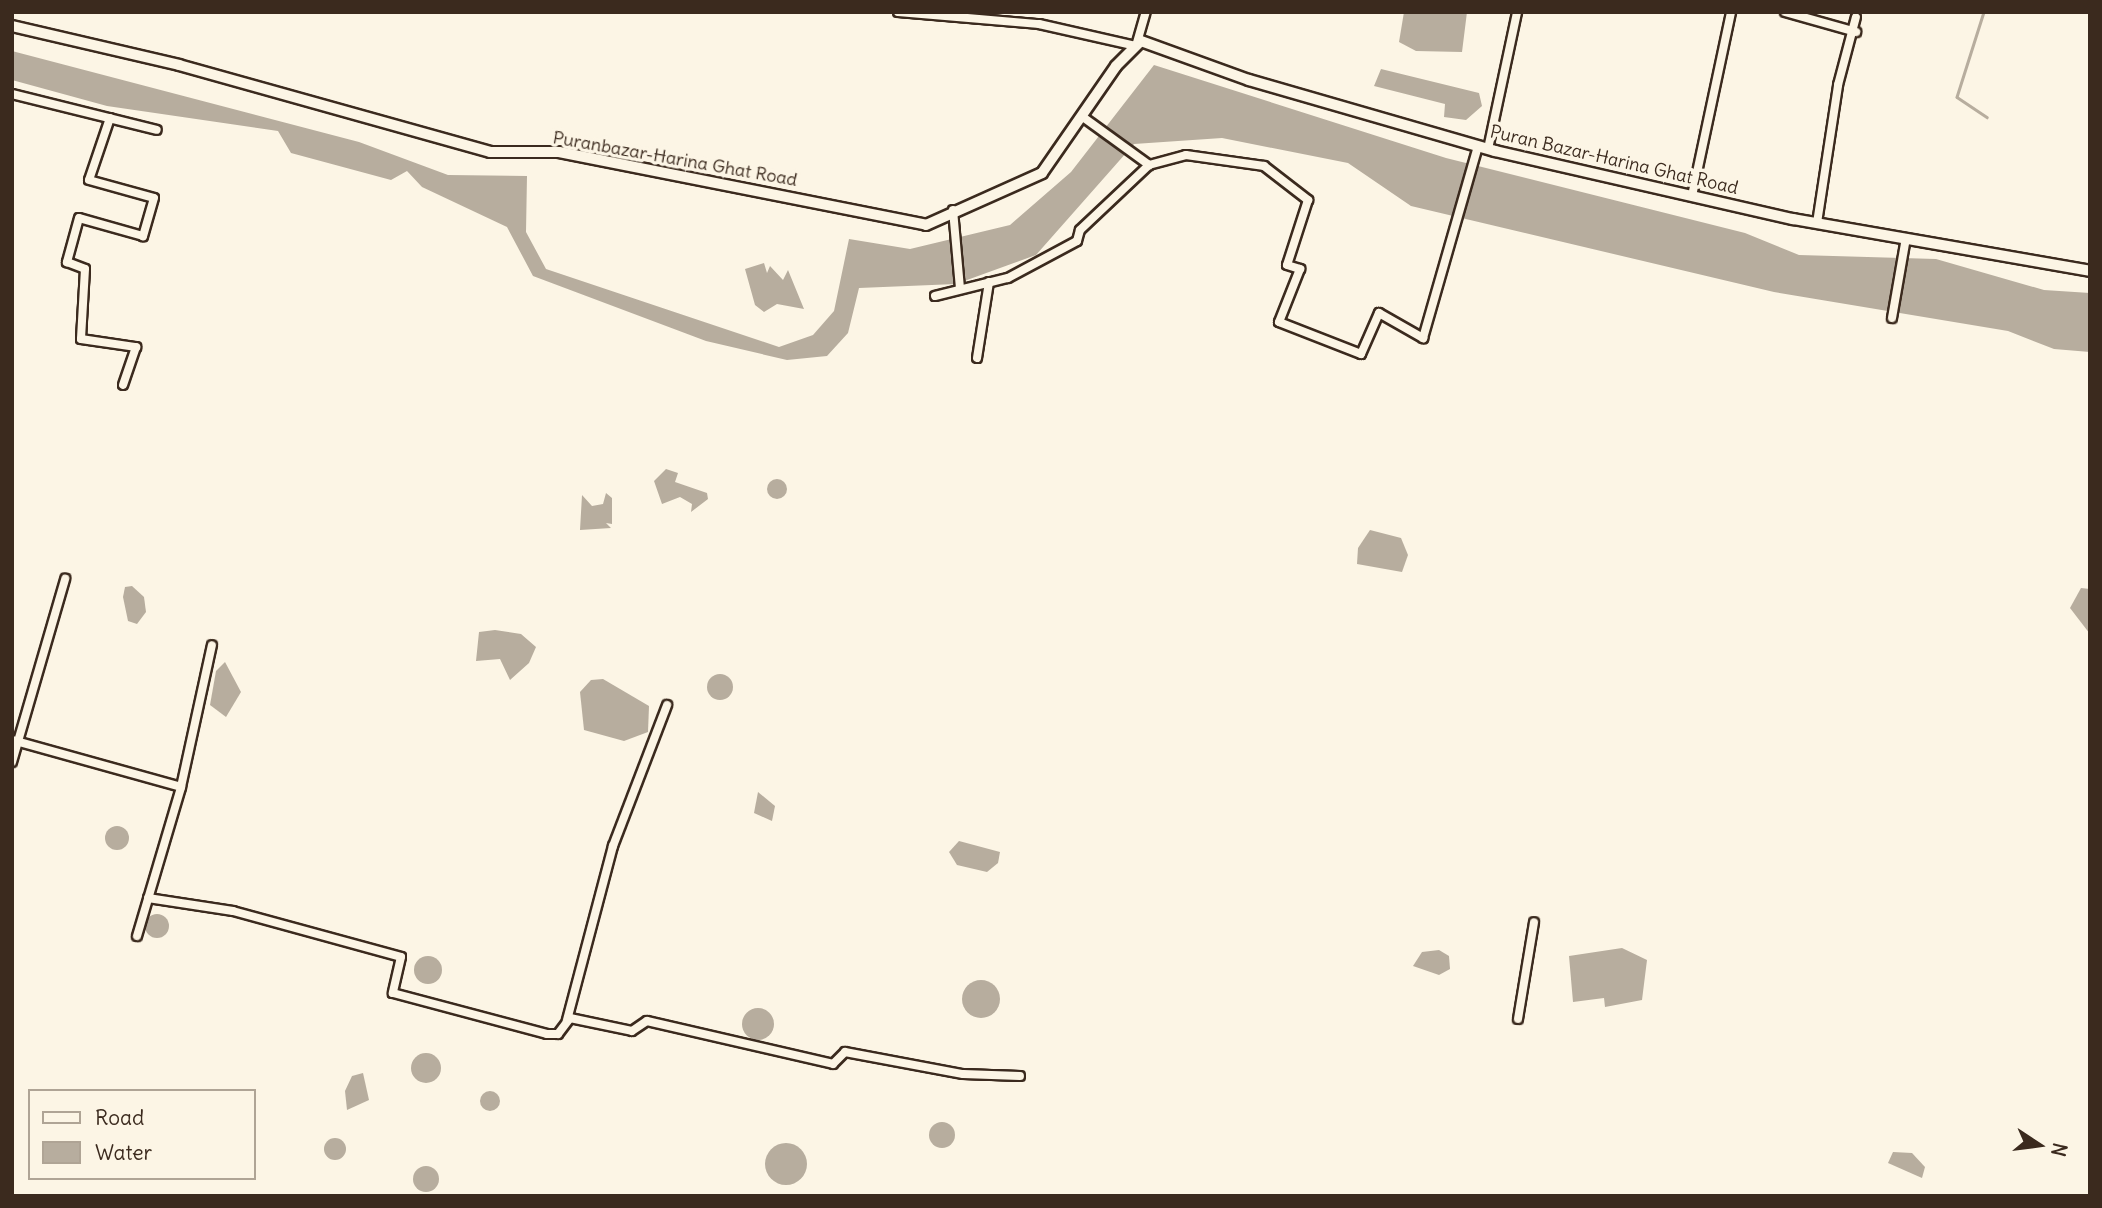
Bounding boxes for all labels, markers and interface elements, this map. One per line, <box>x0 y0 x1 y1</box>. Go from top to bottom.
street label: Puran Bazar-Harina Ghat Road <box>1488 121 1740 199</box>
street label: Puranbazar-Harina Ghat Road <box>551 127 799 191</box>
legend <box>28 1089 256 1180</box>
text: Road <box>95 1104 144 1131</box>
north arrow <box>2004 1110 2074 1180</box>
text: Water <box>95 1139 152 1166</box>
text: N <box>2046 1141 2073 1159</box>

